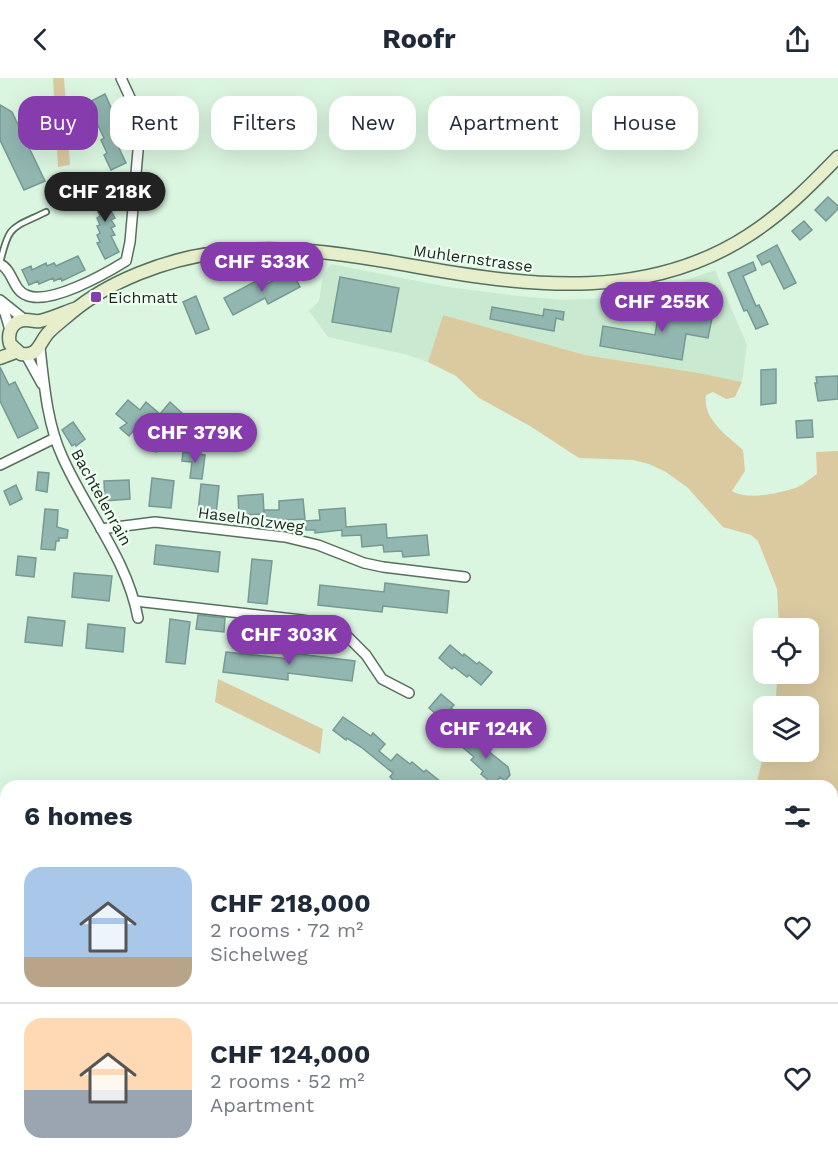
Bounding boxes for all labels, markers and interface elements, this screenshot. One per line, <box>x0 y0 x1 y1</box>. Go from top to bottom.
icon: back <box>24 23 57 56</box>
text: Roofr <box>382 23 456 55</box>
icon: share <box>781 23 814 56</box>
chip: Buy <box>18 96 98 150</box>
chip: Rent <box>110 96 199 150</box>
chip: Filters <box>211 96 317 150</box>
chip: New <box>329 96 416 150</box>
chip: Apartment <box>428 96 580 150</box>
chip: House <box>592 96 698 150</box>
pin: CHF 218K <box>43 172 167 223</box>
text: CHF 218K <box>58 179 152 203</box>
street label: Muhlernstrasse <box>412 241 534 276</box>
pin: CHF 533K <box>200 242 324 293</box>
text: CHF 533K <box>214 249 310 273</box>
pin: CHF 255K <box>600 282 724 333</box>
place label: Eichmatt <box>108 288 178 307</box>
text: CHF 255K <box>614 289 710 313</box>
marker: Eichmatt <box>89 290 103 304</box>
pin: CHF 379K <box>133 413 257 464</box>
text: CHF 379K <box>147 420 243 444</box>
street label: Bachtelenrain <box>67 446 136 549</box>
street label: Haselholzweg <box>197 503 306 536</box>
pin: CHF 303K <box>227 615 351 666</box>
map controls <box>753 618 819 762</box>
button: locate <box>753 618 819 684</box>
text: CHF 303K <box>241 622 337 646</box>
button: layers <box>753 696 819 762</box>
pin: CHF 124K <box>424 709 548 760</box>
text: CHF 124K <box>439 716 533 740</box>
icon: filters <box>781 800 814 833</box>
text: 6 homes <box>24 801 133 831</box>
text: CHF 218,000 <box>210 888 371 918</box>
icon: home <box>72 891 144 963</box>
icon: heart <box>781 911 814 944</box>
text: 2 rooms · 72 m² <box>210 918 363 942</box>
text: Sichelweg <box>210 942 308 966</box>
text: CHF 124,000 <box>210 1039 371 1069</box>
icon: home <box>72 1042 144 1114</box>
icon: heart <box>781 1062 814 1095</box>
text: 2 rooms · 52 m² <box>210 1069 365 1093</box>
text: Apartment <box>210 1093 314 1117</box>

